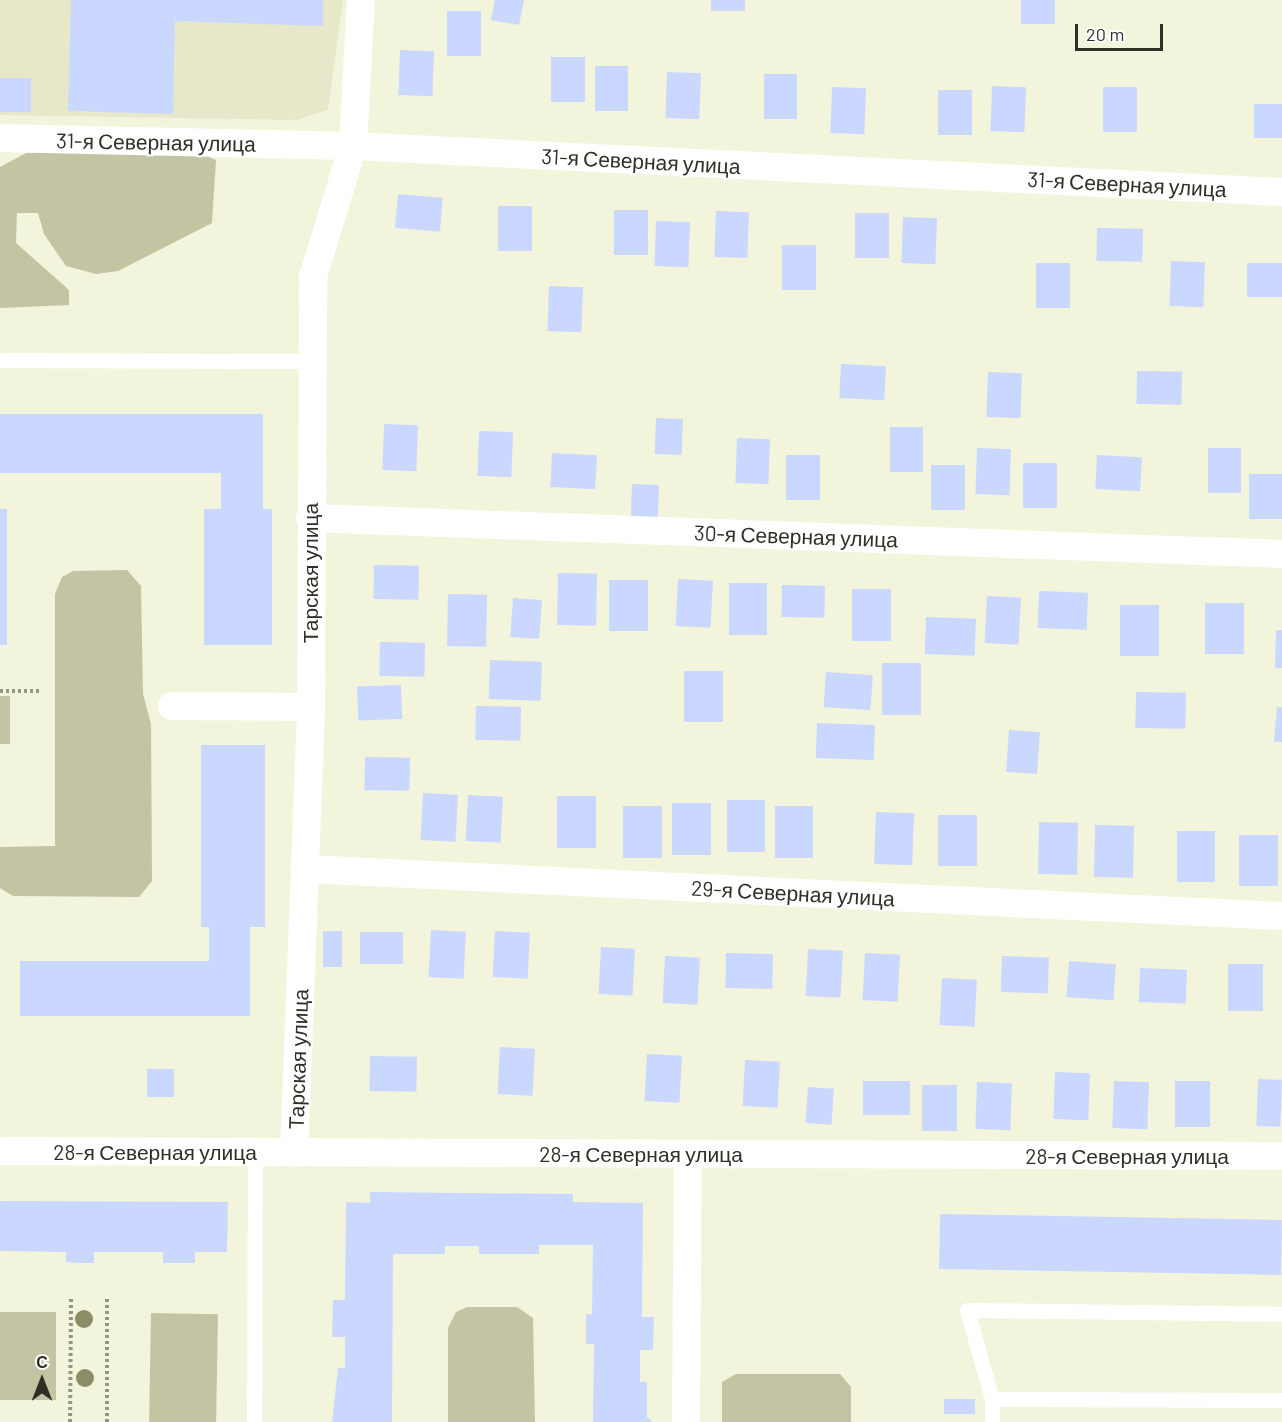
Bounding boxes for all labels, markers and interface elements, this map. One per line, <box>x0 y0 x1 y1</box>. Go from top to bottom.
scale bar <box>1078 12 1166 50</box>
text: 20 m <box>1086 23 1124 45</box>
street label: 31-я Северная улица <box>56 128 256 156</box>
street label: 31-я Северная улица <box>541 143 741 179</box>
street label: 31-я Северная улица <box>1027 166 1227 202</box>
street label: Тарская улица <box>297 503 323 643</box>
street label: 30-я Северная улица <box>694 520 898 552</box>
street label: 29-я Северная улица <box>691 875 895 911</box>
street label: Тарская улица <box>283 988 313 1130</box>
street label: 28-я Северная улица <box>53 1139 257 1165</box>
street label: 28-я Северная улица <box>539 1141 743 1167</box>
street label: 28-я Северная улица <box>1025 1143 1229 1169</box>
north arrow <box>12 1350 72 1410</box>
text: С <box>36 1352 48 1371</box>

